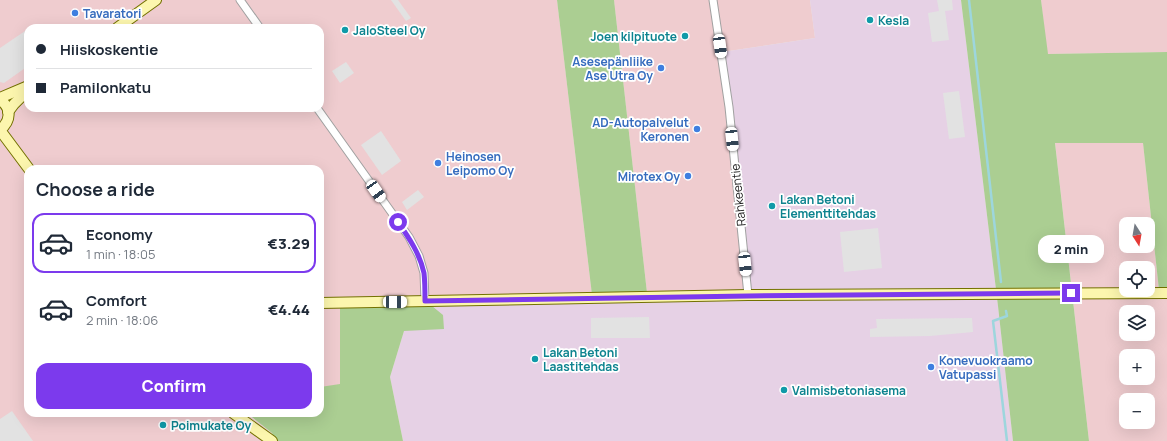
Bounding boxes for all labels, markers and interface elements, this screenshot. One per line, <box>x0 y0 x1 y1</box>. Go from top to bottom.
place label: Tavaratori <box>83 5 141 22</box>
marker: Tavaratori <box>70 8 80 18</box>
place label: Kesla <box>878 12 909 29</box>
marker: Kesla <box>865 15 875 25</box>
place label: JaloSteel Oy <box>353 22 426 39</box>
marker: JaloSteel Oy <box>340 25 350 35</box>
place label: Joen kilpituote <box>590 28 677 45</box>
marker: Joen kilpituote <box>680 31 690 41</box>
car <box>712 33 728 59</box>
text: Hiiskoskentie <box>60 39 158 60</box>
place label: Asesepänliike Ase Utra Oy <box>572 53 653 84</box>
marker: Asesepänliike Ase Utra Oy <box>656 63 666 73</box>
text: Pamilonkatu <box>60 77 151 98</box>
place label: AD-Autopalvelut Keronen <box>592 114 689 145</box>
marker: AD-Autopalvelut Keronen <box>692 124 702 134</box>
car <box>725 126 739 152</box>
place label: Heinosen Leipomo Oy <box>446 148 514 179</box>
marker: Heinosen Leipomo Oy <box>433 158 443 168</box>
street label: Rahkeentie <box>726 163 750 227</box>
place label: Mirotex Oy <box>618 168 680 185</box>
marker: Mirotex Oy <box>683 171 693 181</box>
text: Choose a ride <box>36 177 155 201</box>
car <box>364 178 388 204</box>
place label: Lakan Betoni Elementtitehdas <box>780 191 877 222</box>
marker: Lakan Betoni Elementtitehdas <box>767 201 777 211</box>
route start <box>389 213 407 231</box>
north arrow <box>1119 217 1155 253</box>
map controls <box>1119 217 1155 429</box>
text: Economy <box>86 224 153 245</box>
icon: car <box>38 225 74 261</box>
text: €3.29 <box>268 233 310 254</box>
callout: 2 min <box>1038 235 1104 263</box>
text: 2 min <box>1054 240 1088 258</box>
text: 1 min · 18:05 <box>86 245 156 263</box>
car <box>738 251 752 277</box>
button: locate <box>1119 261 1155 297</box>
route end <box>1062 284 1080 302</box>
text: Comfort <box>86 290 147 311</box>
icon: car <box>38 291 74 327</box>
car <box>383 296 407 308</box>
text: €4.44 <box>268 299 310 320</box>
button: layers <box>1119 305 1155 341</box>
text: 2 min · 18:06 <box>86 311 158 329</box>
place label: Lakan Betoni Laastitehdas <box>543 344 619 375</box>
button: + <box>1119 349 1155 385</box>
place label: Konevuokraamo Vatupassi <box>939 352 1033 383</box>
marker: Lakan Betoni Laastitehdas <box>530 354 540 364</box>
marker: Konevuokraamo Vatupassi <box>926 362 936 372</box>
button: Confirm <box>36 363 312 409</box>
place label: Valmisbetoniasema <box>792 382 906 399</box>
marker: Valmisbetoniasema <box>779 385 789 395</box>
button: − <box>1119 393 1155 429</box>
place label: Poimukate Oy <box>171 417 251 434</box>
marker: Poimukate Oy <box>158 420 168 430</box>

